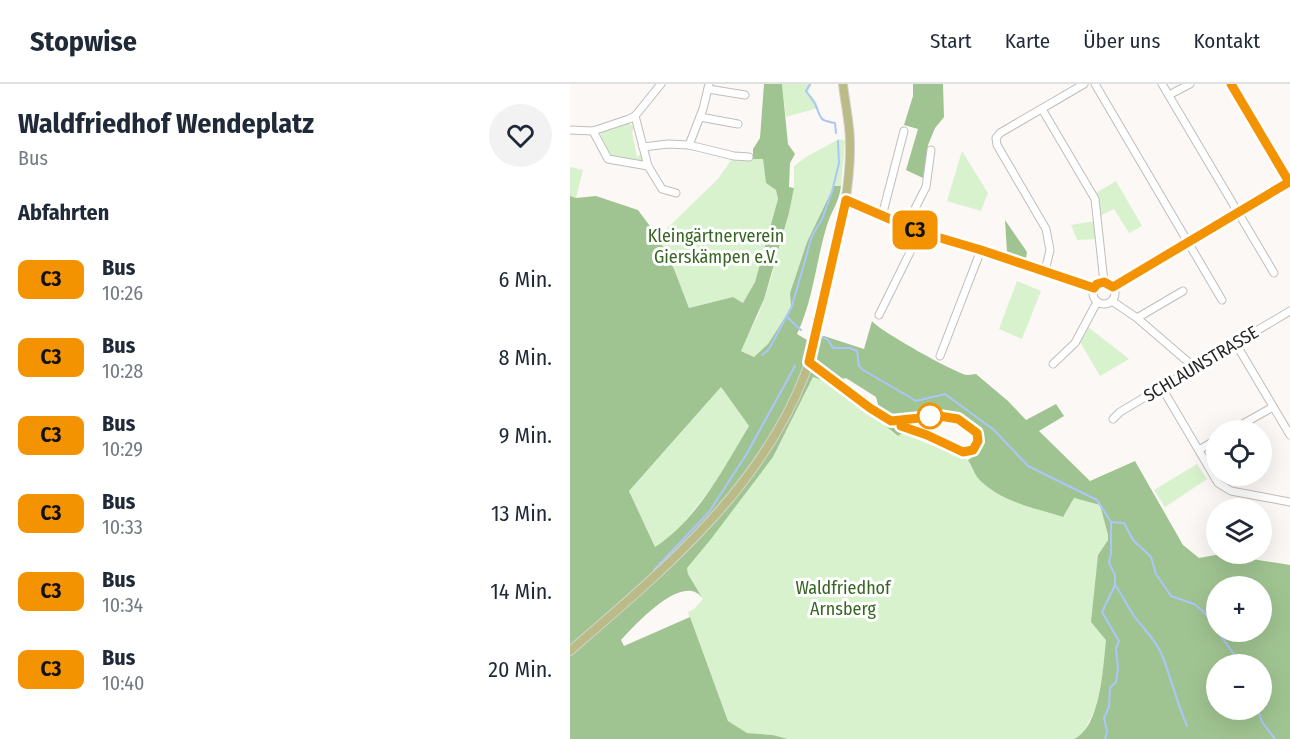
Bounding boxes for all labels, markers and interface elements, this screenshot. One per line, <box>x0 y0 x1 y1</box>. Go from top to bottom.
text: Stopwise <box>30 25 137 58</box>
text: Start <box>930 28 972 54</box>
text: Karte <box>1005 28 1050 54</box>
text: Über uns <box>1083 28 1160 54</box>
text: Kontakt <box>1193 28 1260 54</box>
button: heart <box>489 104 552 167</box>
text: Waldfriedhof Wendeplatz <box>18 107 314 140</box>
text: Bus <box>18 146 48 170</box>
text: Abfahrten <box>18 199 109 226</box>
line badge: C3 <box>888 210 942 250</box>
text: C3 <box>905 217 925 243</box>
park label: Kleingärtnerverein Gierskämpen e.V. <box>648 225 784 268</box>
text: Bus <box>102 254 135 281</box>
text: C3 <box>41 266 61 292</box>
text: 6 Min. <box>498 266 552 293</box>
text: 10:26 <box>102 281 143 305</box>
street label: SCHLAUNSTRASSE <box>1140 321 1262 407</box>
text: Bus <box>102 332 135 359</box>
text: C3 <box>41 344 61 370</box>
text: 8 Min. <box>498 344 552 371</box>
text: 10:28 <box>102 359 143 383</box>
unlabelled marker <box>917 403 943 429</box>
text: Bus <box>102 410 135 437</box>
map controls <box>1206 420 1272 720</box>
button: locate <box>1206 420 1272 486</box>
text: C3 <box>41 422 61 448</box>
text: 9 Min. <box>499 422 552 449</box>
text: 10:29 <box>102 437 143 461</box>
text: Bus <box>102 488 135 515</box>
button: layers <box>1206 498 1272 564</box>
text: C3 <box>41 500 61 526</box>
text: 13 Min. <box>491 500 552 527</box>
text: 10:33 <box>102 515 143 539</box>
text: Bus <box>102 566 135 593</box>
button: + <box>1206 576 1272 642</box>
park label: Waldfriedhof Arnsberg <box>795 577 892 620</box>
text: C3 <box>41 578 61 604</box>
text: 14 Min. <box>490 578 552 605</box>
text: 10:34 <box>102 593 143 617</box>
text: Bus <box>102 644 135 671</box>
button: − <box>1206 654 1272 720</box>
text: C3 <box>41 656 61 682</box>
text: 20 Min. <box>488 656 552 683</box>
text: 10:40 <box>102 671 144 695</box>

